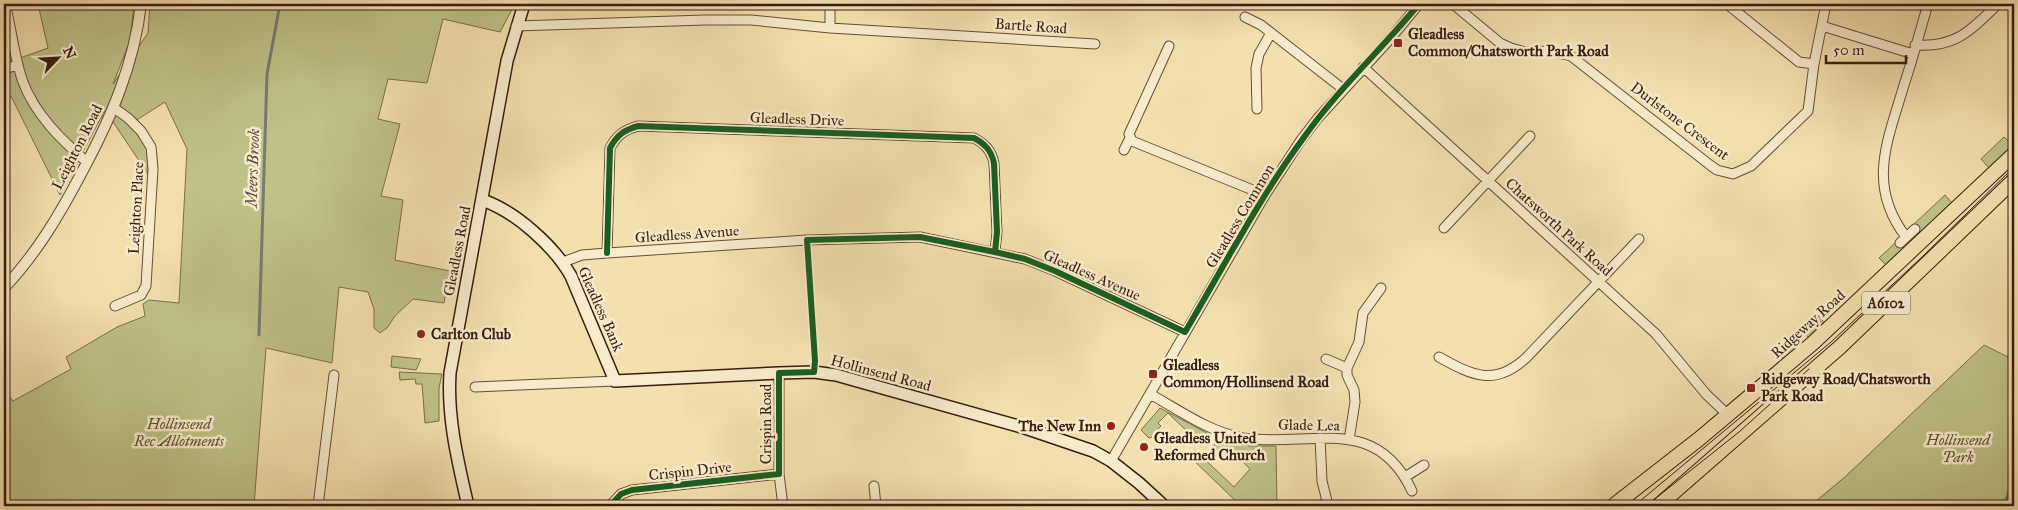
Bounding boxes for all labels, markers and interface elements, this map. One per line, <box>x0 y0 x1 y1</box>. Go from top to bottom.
street label: Bartle Road <box>994 14 1068 38</box>
place label: Gleadless Common/Chatsworth Park Road <box>1408 25 1609 60</box>
north arrow <box>32 32 82 82</box>
scale bar <box>1826 32 1906 64</box>
marker: Gleadless Common/Chatsworth Park Road <box>1392 37 1404 49</box>
text: 50 m <box>1833 41 1865 59</box>
text: N <box>59 44 80 62</box>
street label: Durlstone Crescent <box>1627 78 1733 164</box>
street label: Leighton Road <box>48 101 106 193</box>
street label: Gleadless Drive <box>750 108 844 130</box>
water label: Meers Brook <box>242 128 263 210</box>
street label: Leighton Place <box>125 161 147 255</box>
street label: Gleadless Common <box>1202 161 1278 271</box>
street label: Chatsworth Park Road <box>1502 174 1617 280</box>
street label: Gleadless Road <box>439 204 475 298</box>
street label: Gleadless Avenue <box>634 221 740 247</box>
street label: Gleadless Avenue <box>1041 246 1143 304</box>
street label: Gleadless Bank <box>574 264 628 354</box>
street label: Ridgeway Road <box>1767 286 1849 362</box>
road number: A6102 <box>1862 292 1910 314</box>
place label: Carlton Club <box>431 325 512 343</box>
marker: Carlton Club <box>415 328 427 340</box>
street label: Hollinsend Road <box>829 351 934 395</box>
place label: Gleadless Common/Hollinsend Road <box>1163 356 1330 391</box>
marker: Gleadless Common/Hollinsend Road <box>1147 368 1159 380</box>
place label: Ridgeway Road/Chatsworth Park Road <box>1761 370 1932 405</box>
marker: Ridgeway Road/Chatsworth Park Road <box>1745 382 1757 394</box>
street label: Crispin Road <box>757 383 775 464</box>
park label: Hollinsend Rec Allotments <box>133 415 225 450</box>
street label: Glade Lea <box>1278 415 1341 435</box>
place label: The New Inn <box>1018 417 1102 435</box>
marker: The New Inn <box>1105 420 1117 432</box>
place label: Gleadless United Reformed Church <box>1154 429 1266 464</box>
park label: Hollinsend Park <box>1925 431 1991 466</box>
marker: Gleadless United Reformed Church <box>1138 441 1150 453</box>
street label: Crispin Drive <box>648 458 732 484</box>

